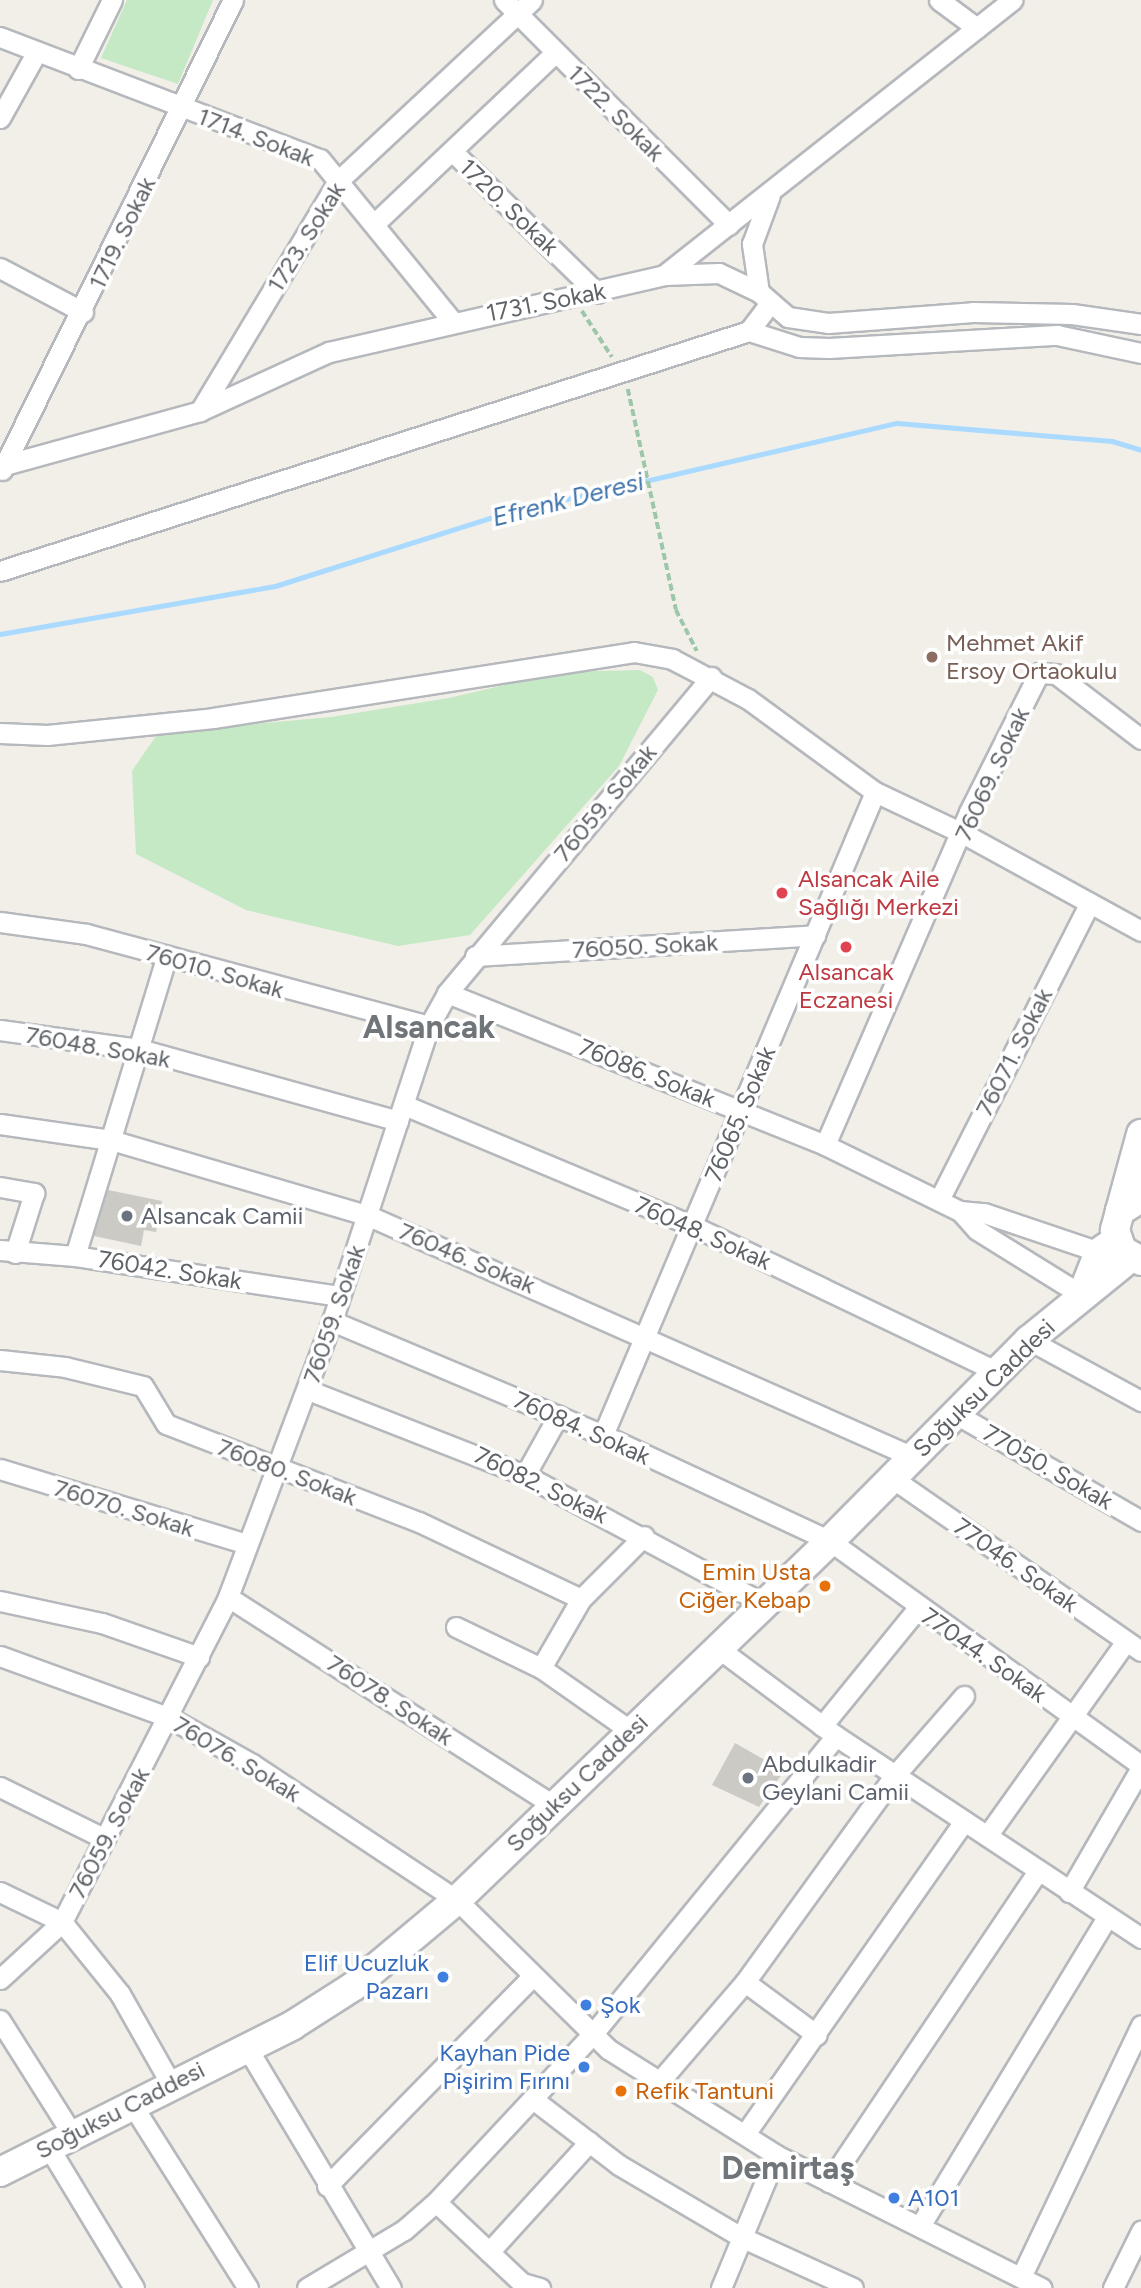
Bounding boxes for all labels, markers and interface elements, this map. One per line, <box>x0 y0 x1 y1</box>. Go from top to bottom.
street label: 1722. Sokak <box>562 59 670 167</box>
street label: 1714. Sokak <box>194 102 318 172</box>
street label: 1720. Sokak <box>454 153 564 261</box>
street label: 1719. Sokak <box>83 172 161 294</box>
street label: 1723. Sokak <box>261 177 351 297</box>
street label: 1731. Sokak <box>484 276 608 328</box>
water label: Efrenk Deresi <box>489 466 647 534</box>
place label: Mehmet Akif Ersoy Ortaokulu <box>946 629 1117 685</box>
marker: Mehmet Akif Ersoy Ortaokulu <box>924 649 940 665</box>
street label: 76069. Sokak <box>949 703 1035 845</box>
street label: 76059. Sokak <box>548 739 662 867</box>
place label: Alsancak Aile Sağlığı Merkezi <box>798 865 959 921</box>
marker: Alsancak Aile Sağlığı Merkezi <box>772 883 792 903</box>
street label: 76050. Sokak <box>571 928 719 964</box>
street label: 76010. Sokak <box>143 938 287 1004</box>
marker: Alsancak Eczanesi <box>838 939 854 955</box>
place label: Alsancak Eczanesi <box>798 958 894 1014</box>
street label: 76071. Sokak <box>970 983 1058 1121</box>
district label: Alsancak <box>363 1008 495 1046</box>
street label: 76048. Sokak <box>23 1020 173 1074</box>
street label: 76086. Sokak <box>574 1032 720 1114</box>
street label: 76065. Sokak <box>699 1042 781 1186</box>
street label: 76048. Sokak <box>630 1190 776 1276</box>
place label: Alsancak Camii <box>141 1202 303 1230</box>
marker: Alsancak Camii <box>119 1208 135 1224</box>
street label: 76046. Sokak <box>395 1216 539 1300</box>
street label: 76059. Sokak <box>297 1241 371 1387</box>
street label: 76042. Sokak <box>96 1244 244 1296</box>
street label: Soğuksu Caddesi <box>907 1313 1061 1463</box>
street label: 76084. Sokak <box>509 1385 655 1471</box>
street label: 77050. Sokak <box>978 1418 1118 1516</box>
street label: 76080. Sokak <box>213 1432 361 1512</box>
street label: 76082. Sokak <box>470 1440 612 1530</box>
street label: 76070. Sokak <box>50 1473 198 1543</box>
street label: 77046. Sokak <box>949 1512 1083 1618</box>
place label: Emin Usta Ciğer Kebap <box>679 1558 811 1614</box>
marker: Emin Usta Ciğer Kebap <box>817 1578 833 1594</box>
street label: 77044. Sokak <box>916 1601 1052 1709</box>
street label: 76078. Sokak <box>322 1649 458 1751</box>
street label: Soğuksu Caddesi <box>500 1708 654 1858</box>
street label: 76076. Sokak <box>168 1710 306 1808</box>
place label: Abdulkadir Geylani Camii <box>762 1750 909 1806</box>
street label: 76059. Sokak <box>62 1763 156 1903</box>
marker: Abdulkadir Geylani Camii <box>740 1770 756 1786</box>
place label: Elif Ucuzluk Pazarı <box>304 1949 429 2005</box>
marker: Elif Ucuzluk Pazarı <box>435 1969 451 1985</box>
place label: Şok <box>600 1991 640 2019</box>
marker: Şok <box>578 1997 594 2013</box>
place label: Kayhan Pide Pişirim Fırını <box>439 2039 570 2095</box>
street label: Soğuksu Caddesi <box>31 2055 209 2165</box>
marker: Kayhan Pide Pişirim Fırını <box>576 2059 592 2075</box>
place label: Refik Tantuni <box>635 2077 774 2105</box>
marker: Refik Tantuni <box>613 2083 629 2099</box>
district label: Demirtaş <box>721 2149 855 2187</box>
place label: A101 <box>908 2184 959 2212</box>
marker: A101 <box>886 2190 902 2206</box>

